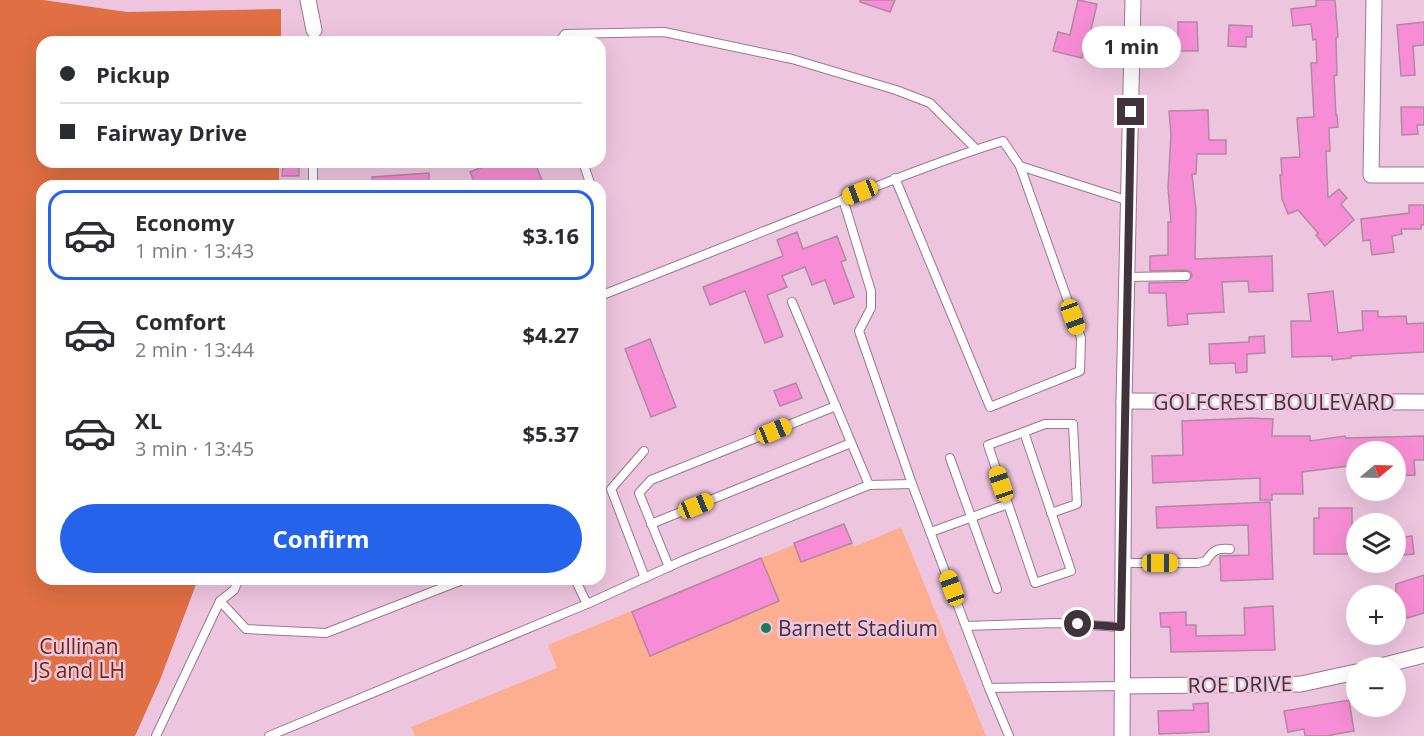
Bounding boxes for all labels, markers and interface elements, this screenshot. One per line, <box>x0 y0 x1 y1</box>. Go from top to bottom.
callout: 1 min <box>1082 25 1180 67</box>
text: 1 min <box>1104 33 1159 60</box>
text: Pickup <box>96 59 170 89</box>
route end <box>1117 98 1144 125</box>
text: Fairway Drive <box>96 117 247 147</box>
car <box>840 177 880 207</box>
text: Economy <box>135 207 234 237</box>
icon: car <box>63 208 117 262</box>
text: $3.16 <box>522 220 579 250</box>
text: 1 min · 13:43 <box>135 237 254 264</box>
car <box>1058 297 1088 337</box>
text: Comfort <box>135 306 226 336</box>
icon: car <box>63 307 117 361</box>
text: $4.27 <box>522 319 579 349</box>
text: 2 min · 13:44 <box>135 336 254 363</box>
street label: GOLFCREST BOULEVARD <box>1153 388 1395 416</box>
text: XL <box>135 405 162 435</box>
icon: car <box>63 406 117 460</box>
car <box>754 416 794 446</box>
text: $5.37 <box>522 418 579 448</box>
text: 3 min · 13:45 <box>135 435 254 462</box>
north arrow <box>1346 441 1406 501</box>
map controls <box>1346 441 1406 717</box>
car <box>987 464 1015 504</box>
car <box>676 491 716 521</box>
button: Confirm <box>60 504 582 573</box>
button: layers <box>1346 513 1406 573</box>
car <box>1142 554 1178 572</box>
car <box>937 568 967 608</box>
button: + <box>1346 585 1406 645</box>
route start <box>1064 610 1091 637</box>
place label: Barnett Stadium <box>778 614 938 642</box>
marker: Barnett Stadium <box>759 621 773 635</box>
park label: Cullinan JS and LH <box>31 632 125 684</box>
button: − <box>1346 657 1406 717</box>
street label: ROE DRIVE <box>1187 669 1293 699</box>

